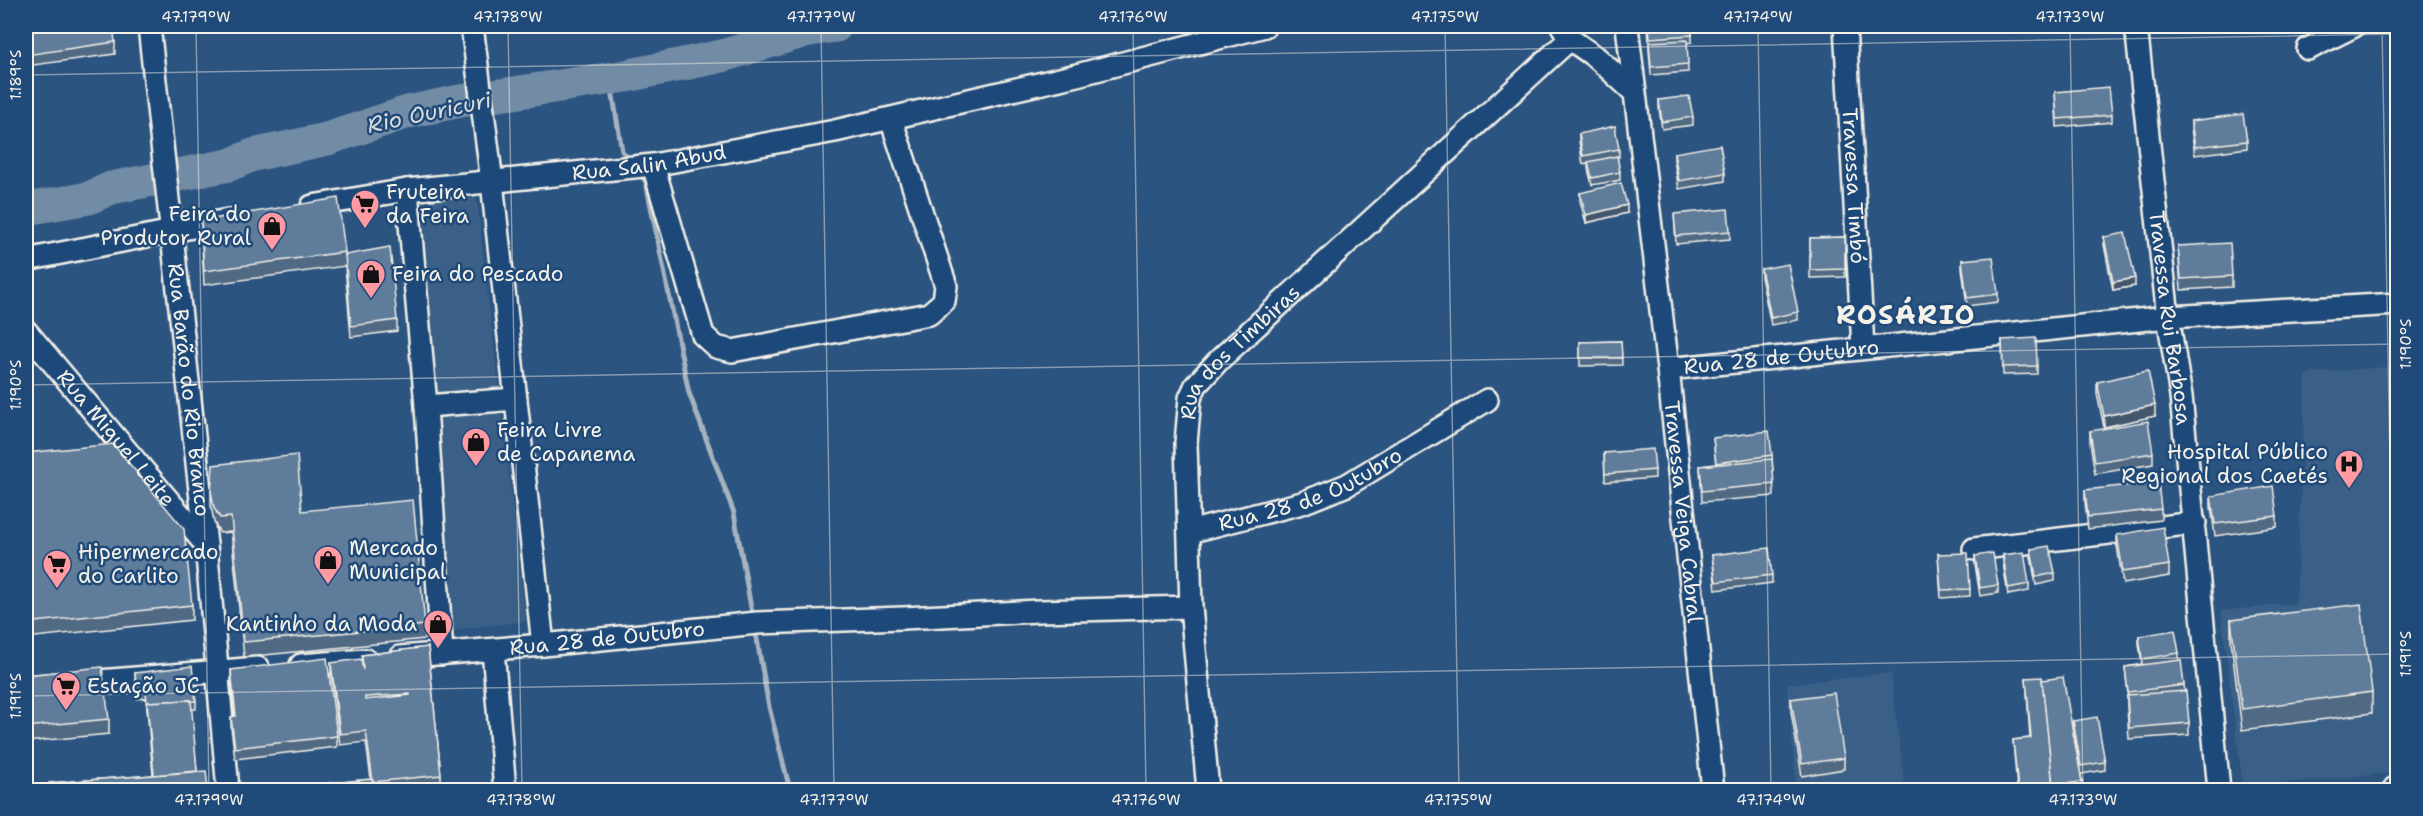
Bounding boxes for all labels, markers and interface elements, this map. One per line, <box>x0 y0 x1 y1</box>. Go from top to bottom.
text: 47.179°W <box>161 7 231 27</box>
text: 47.178°W <box>473 7 543 27</box>
text: 47.177°W <box>786 7 856 27</box>
text: 47.176°W <box>1098 7 1168 27</box>
text: 47.175°W <box>1411 7 1479 27</box>
text: 47.174°W <box>1723 7 1793 27</box>
text: 47.173°W <box>2036 7 2104 27</box>
text: 1.189°S <box>6 50 26 100</box>
water label: Rio Ouricuri <box>364 85 495 140</box>
street label: Travessa Timbó <box>1836 107 1872 265</box>
street label: Rua Salin Abud <box>571 138 728 187</box>
place label: Fruteira da Feira <box>386 178 469 230</box>
supermarket icon: Fruteira da Feira <box>349 188 381 230</box>
place label: Feira do Produtor Rural <box>101 200 252 252</box>
street label: Travessa Rui Barbosa <box>2142 209 2198 426</box>
shop icon: Feira do Produtor Rural <box>256 210 288 252</box>
shop icon: Feira do Pescado <box>355 258 387 300</box>
place label: Feira do Pescado <box>392 260 563 288</box>
street label: Rua Barão do Rio Branco <box>161 262 217 518</box>
street label: Rua dos Timbiras <box>1174 279 1306 421</box>
district label: ROSÁRIO <box>1836 296 1976 333</box>
text: 1.190°S <box>2396 319 2416 369</box>
street label: Rua 28 de Outubro <box>1682 333 1880 381</box>
text: 1.190°S <box>6 360 26 410</box>
street label: Rua Miguel Leite <box>50 364 182 513</box>
street label: Travessa Veiga Cabral <box>1657 399 1709 625</box>
place label: Feira Livre de Capanema <box>497 416 635 468</box>
shop icon: Feira Livre de Capanema <box>460 426 492 468</box>
place label: Hospital Público Regional dos Caetés <box>2121 438 2328 490</box>
street label: Rua 28 de Outubro <box>1216 441 1407 538</box>
hospital icon: Hospital Público Regional dos Caetés <box>2333 448 2365 490</box>
place label: Mercado Municipal <box>349 534 447 586</box>
place label: Hipermercado do Carlito <box>78 538 219 590</box>
shop icon: Mercado Municipal <box>312 544 344 586</box>
supermarket icon: Hipermercado do Carlito <box>41 548 73 590</box>
shop icon: Kantinho da Moda <box>422 608 454 650</box>
place label: Kantinho da Moda <box>226 610 417 638</box>
street label: Rua 28 de Outubro <box>508 614 706 662</box>
text: 1.191°S <box>2396 631 2416 677</box>
supermarket icon: Estação JC <box>50 670 82 712</box>
place label: Estação JC <box>87 672 200 700</box>
text: 1.191°S <box>6 673 26 719</box>
text: 47.179°W <box>174 790 244 810</box>
text: 47.178°W <box>486 790 556 810</box>
text: 47.177°W <box>799 790 869 810</box>
text: 47.176°W <box>1111 790 1181 810</box>
text: 47.175°W <box>1424 790 1492 810</box>
text: 47.174°W <box>1736 790 1806 810</box>
text: 47.173°W <box>2049 790 2117 810</box>

